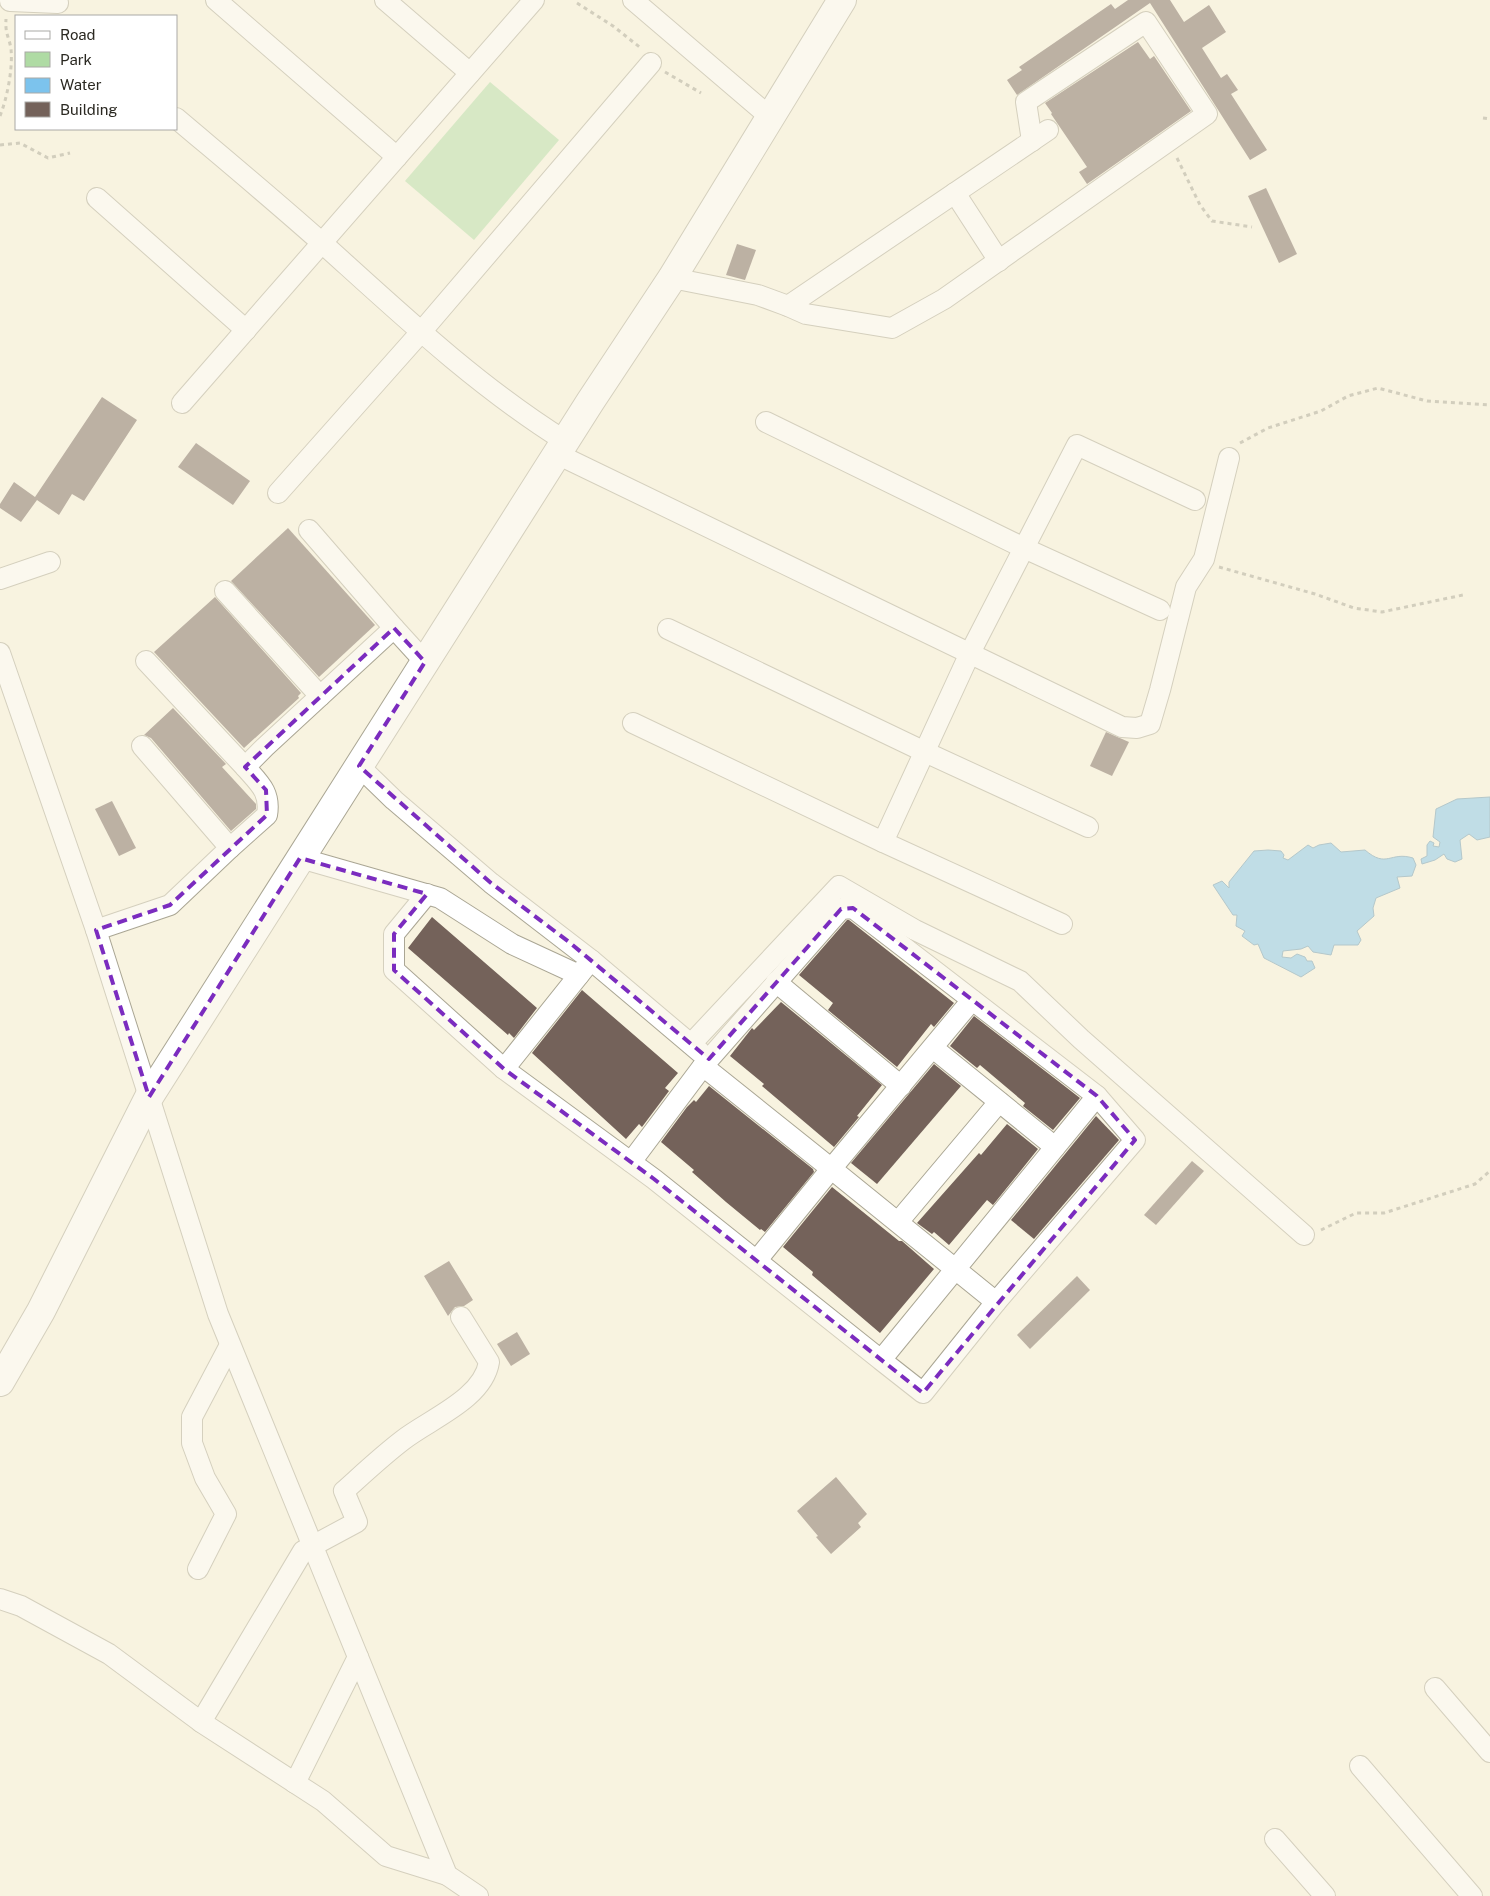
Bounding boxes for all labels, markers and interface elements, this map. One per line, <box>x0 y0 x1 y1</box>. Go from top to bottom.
legend <box>15 15 178 130</box>
text: Road <box>60 26 96 43</box>
text: Park <box>60 51 92 68</box>
text: Water <box>60 76 102 93</box>
text: Building <box>60 101 118 118</box>

